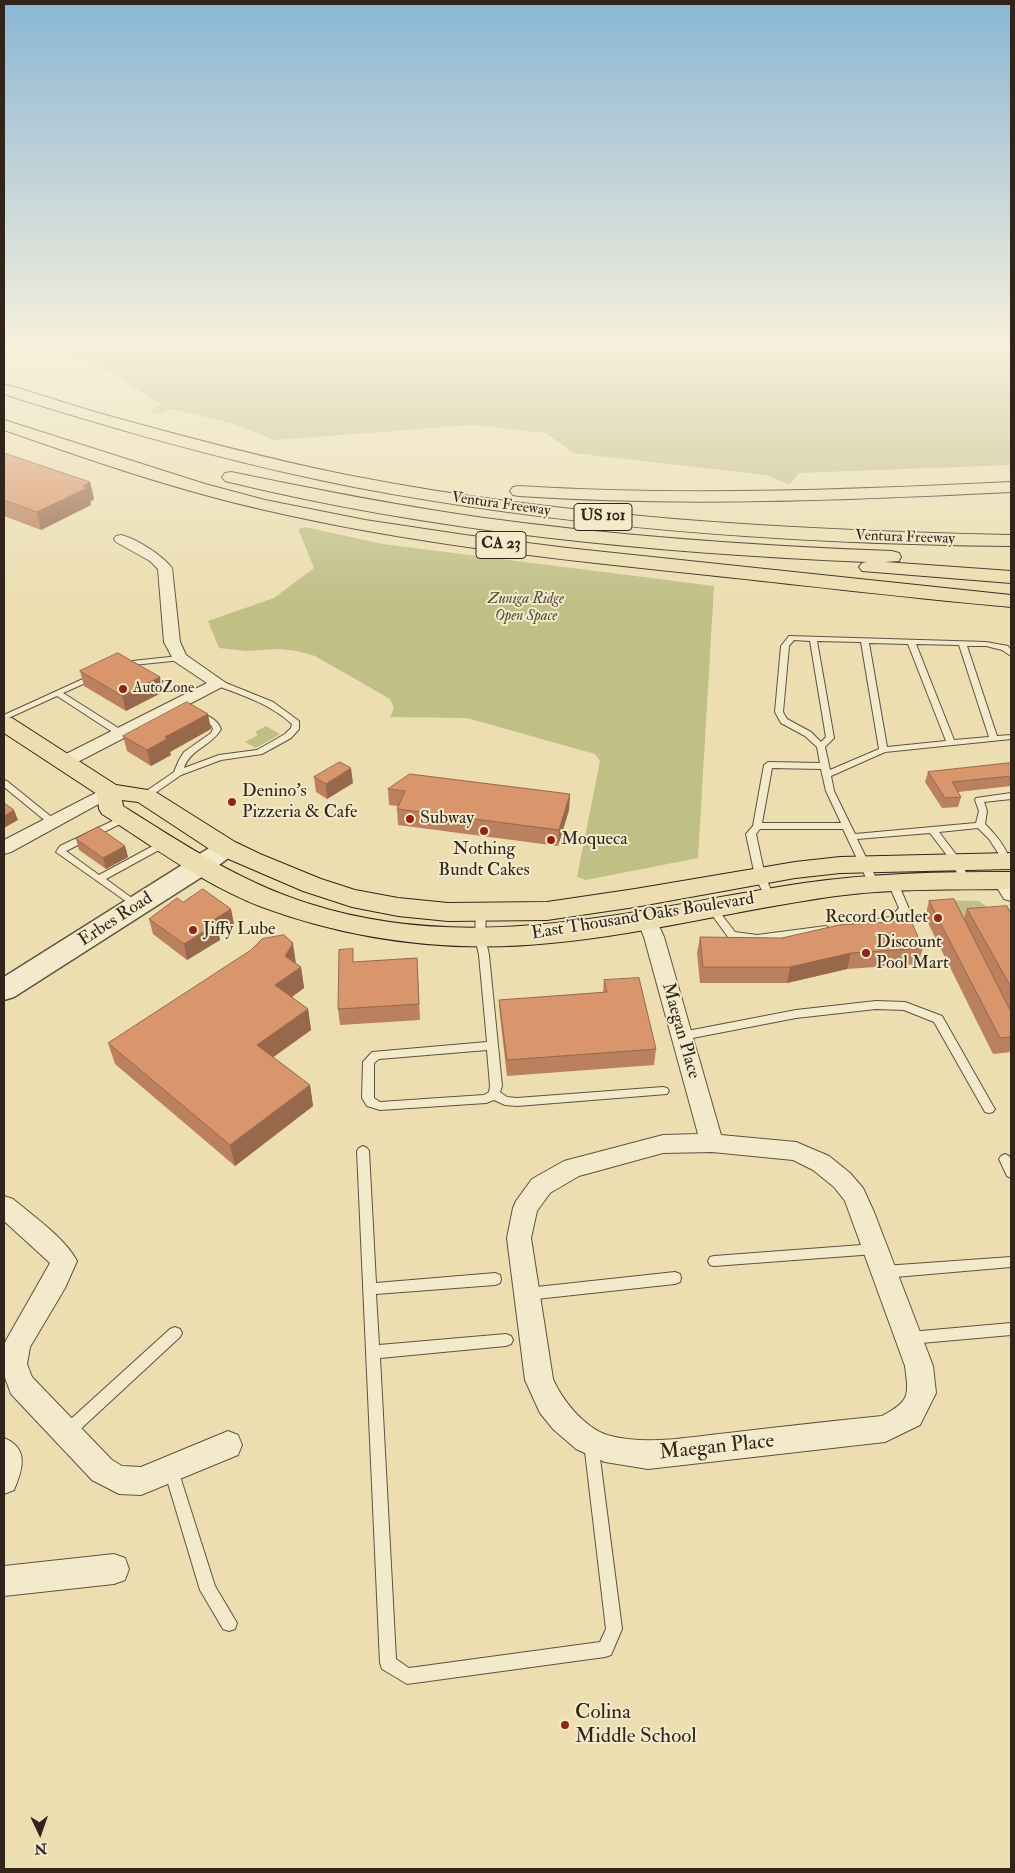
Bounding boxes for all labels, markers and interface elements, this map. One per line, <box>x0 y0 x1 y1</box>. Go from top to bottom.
street label: Ventura Freeway <box>450 489 552 521</box>
road number: US 101 <box>574 504 632 530</box>
street label: Ventura Freeway <box>855 527 955 549</box>
road number: CA 23 <box>476 532 526 558</box>
park label: Zuniga Ridge Open Space <box>488 591 564 626</box>
place label: AutoZone <box>133 680 194 698</box>
marker: AutoZone <box>117 683 129 695</box>
place label: Denino's Pizzeria & Cafe <box>242 781 357 824</box>
marker: Denino's Pizzeria & Cafe <box>226 796 238 808</box>
place label: Subway <box>420 808 474 830</box>
marker: Subway <box>404 813 416 825</box>
marker: Nothing Bundt Cakes <box>478 825 490 837</box>
place label: Moqueca <box>561 829 628 851</box>
marker: Moqueca <box>545 834 557 846</box>
place label: Nothing Bundt Cakes <box>438 839 530 882</box>
street label: Erbes Road <box>75 888 157 952</box>
street label: East Thousand Oaks Boulevard <box>530 889 756 945</box>
place label: Record Outlet <box>825 907 928 929</box>
marker: Record Outlet <box>932 912 944 924</box>
place label: Jiffy Lube <box>203 919 276 941</box>
marker: Jiffy Lube <box>187 924 199 936</box>
place label: Discount Pool Mart <box>876 932 949 974</box>
marker: Discount Pool Mart <box>860 947 872 959</box>
street label: Maegan Place <box>656 980 704 1082</box>
street label: Maegan Place <box>658 1429 776 1467</box>
place label: Colina Middle School <box>575 1700 697 1750</box>
marker: Colina Middle School <box>559 1719 571 1731</box>
north arrow <box>15 1808 65 1858</box>
text: N <box>34 1840 48 1857</box>

